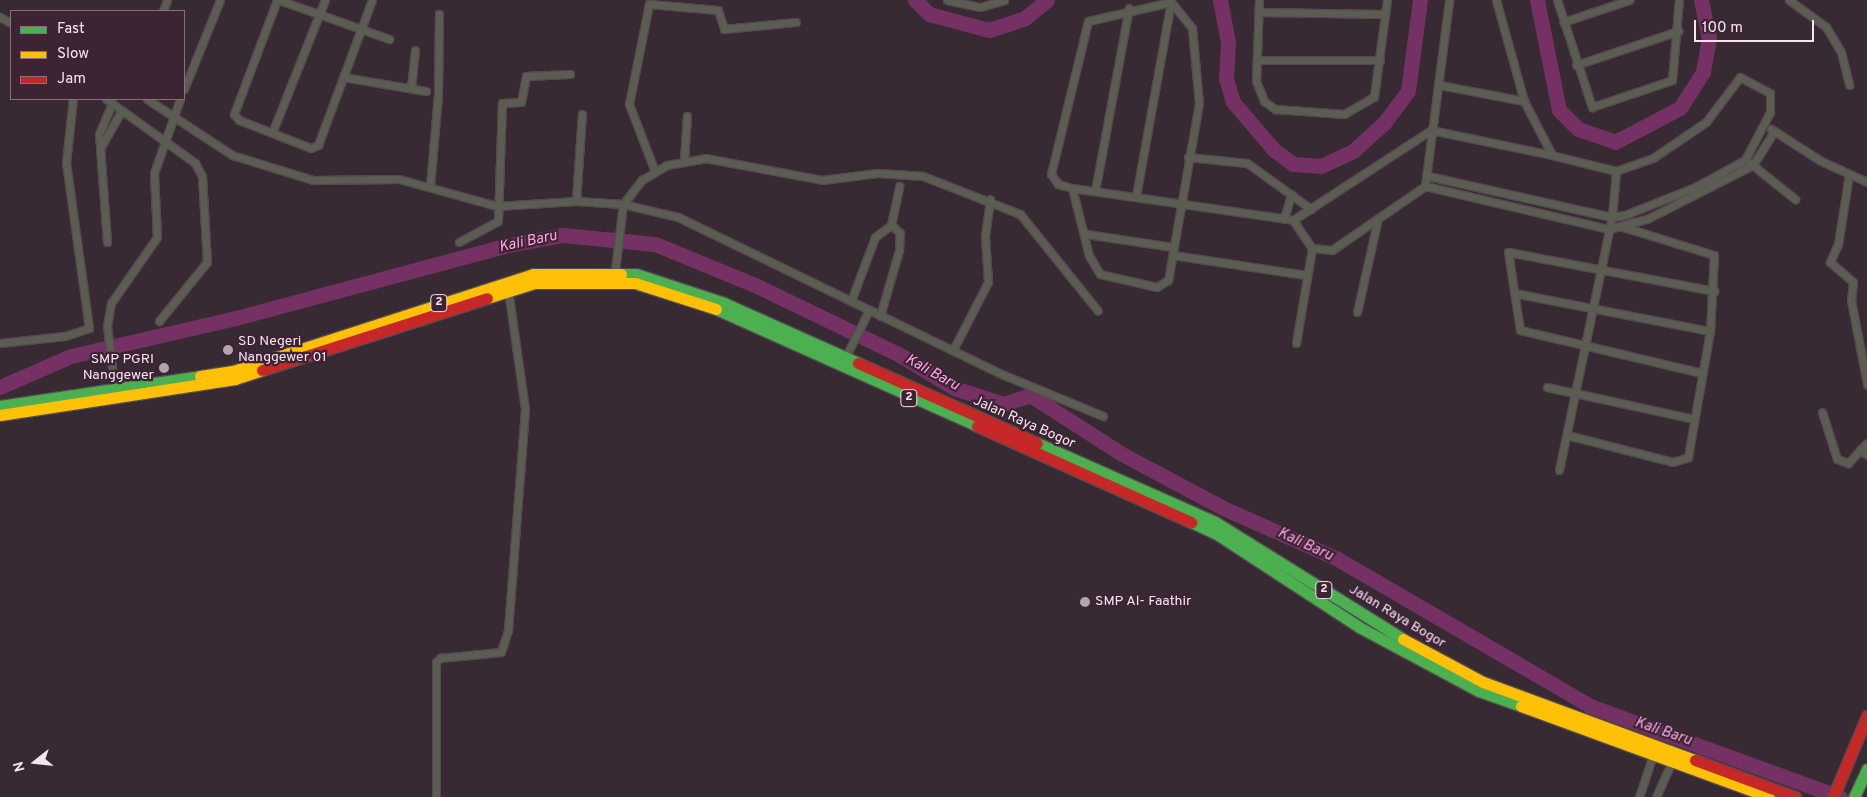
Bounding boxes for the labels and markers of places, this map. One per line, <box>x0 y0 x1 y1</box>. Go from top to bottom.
place label: SD Negeri Nanggewer 01 <box>238 334 327 367</box>
marker: SD Negeri Nanggewer 01 <box>222 344 234 356</box>
place label: SMP PGRI Nanggewer <box>83 352 154 384</box>
marker: SMP PGRI Nanggewer <box>158 362 170 374</box>
place label: SMP Al- Faathir <box>1095 594 1192 610</box>
marker: SMP Al- Faathir <box>1079 596 1091 608</box>

